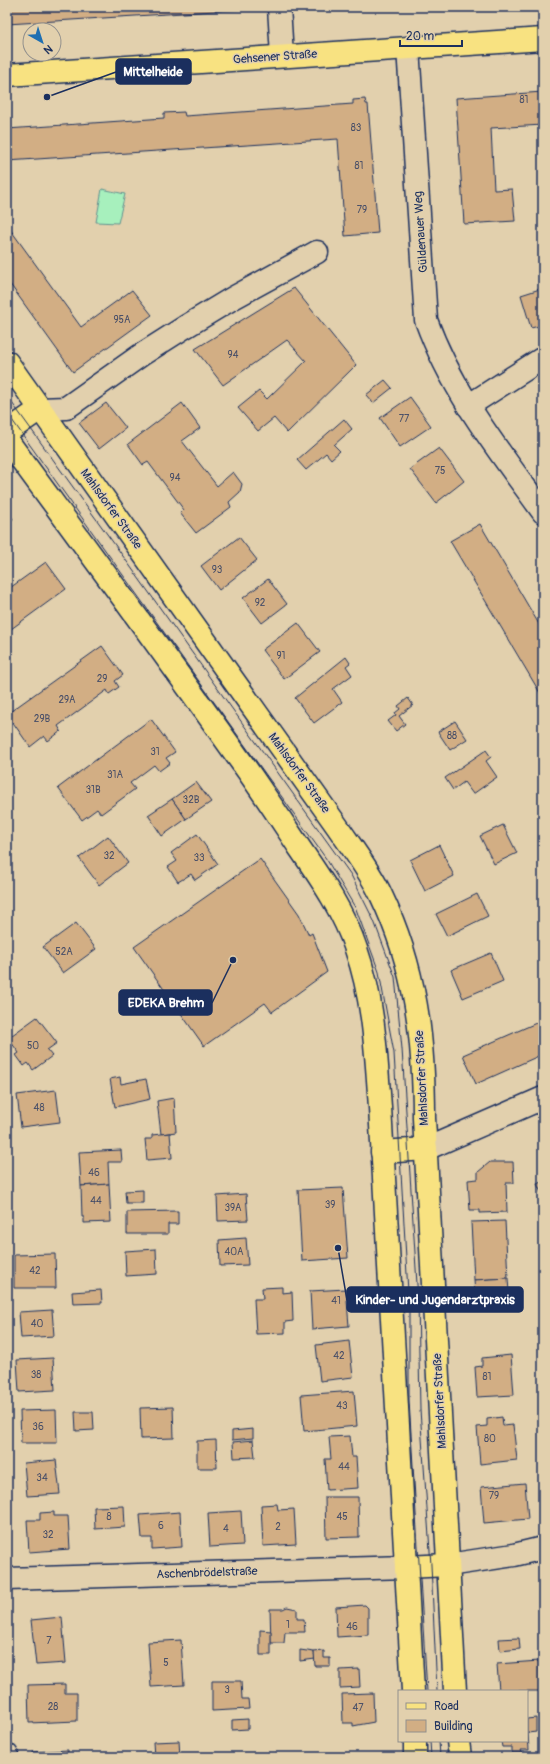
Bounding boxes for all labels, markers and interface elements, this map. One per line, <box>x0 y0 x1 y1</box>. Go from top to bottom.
north arrow <box>22 22 62 62</box>
scale bar <box>400 22 462 48</box>
text: 20 m <box>406 29 435 44</box>
text: N <box>41 42 55 57</box>
street label: Gehsener Straße <box>232 47 318 67</box>
callout: Mittelheide <box>116 59 191 84</box>
text: Mittelheide <box>123 64 183 80</box>
house number: 81 <box>520 94 529 106</box>
house number: 83 <box>351 122 362 134</box>
house number: 81 <box>355 160 364 172</box>
street label: Güldenauer Weg <box>411 191 431 273</box>
house number: 79 <box>357 204 367 216</box>
house number: 95A <box>113 314 131 326</box>
house number: 94 <box>228 349 239 361</box>
house number: 77 <box>399 413 410 425</box>
house number: 75 <box>435 465 445 477</box>
street label: Mahlsdorfer Straße <box>77 466 145 552</box>
house number: 94 <box>170 472 181 484</box>
house number: 93 <box>212 564 223 576</box>
house number: 92 <box>255 597 266 609</box>
house number: 91 <box>276 650 286 662</box>
house number: 29 <box>97 673 107 685</box>
house number: 29A <box>58 694 76 706</box>
house number: 29B <box>34 713 51 725</box>
street label: Mahlsdorfer Straße <box>265 730 333 816</box>
house number: 88 <box>447 730 457 742</box>
house number: 31 <box>150 746 160 758</box>
house number: 31A <box>107 769 123 781</box>
house number: 31B <box>85 784 101 796</box>
house number: 32B <box>183 794 200 806</box>
house number: 32 <box>103 850 115 862</box>
house number: 33 <box>193 852 205 864</box>
house number: 52A <box>55 946 73 958</box>
callout: EDEKA Brehm <box>119 990 212 1015</box>
text: EDEKA Brehm <box>128 995 205 1011</box>
street label: Mahlsdorfer Straße <box>412 1030 432 1126</box>
house number: 50 <box>27 1040 39 1052</box>
house number: 48 <box>34 1102 44 1114</box>
house number: 46 <box>88 1167 100 1179</box>
house number: 44 <box>90 1195 102 1207</box>
house number: 39 <box>325 1199 335 1211</box>
house number: 39A <box>224 1202 242 1214</box>
house number: 40A <box>224 1246 244 1258</box>
house number: 42 <box>29 1265 41 1277</box>
callout: Kinder- und Jugendarztpraxis <box>347 1287 523 1312</box>
text: Kinder- und Jugendarztpraxis <box>355 1292 515 1308</box>
house number: 41 <box>331 1295 341 1307</box>
house number: 40 <box>31 1318 43 1330</box>
house number: 42 <box>333 1350 345 1362</box>
street label: Mahlsdorfer Straße <box>430 1353 450 1449</box>
house number: 38 <box>31 1369 41 1381</box>
house number: 81 <box>483 1371 492 1383</box>
house number: 43 <box>336 1400 348 1412</box>
house number: 36 <box>32 1421 44 1433</box>
house number: 80 <box>484 1433 496 1445</box>
house number: 44 <box>338 1461 350 1473</box>
house number: 34 <box>36 1472 48 1484</box>
house number: 79 <box>489 1490 499 1502</box>
house number: 8 <box>106 1511 112 1523</box>
house number: 45 <box>336 1511 348 1523</box>
house number: 6 <box>158 1520 164 1532</box>
house number: 2 <box>275 1521 281 1533</box>
house number: 4 <box>223 1523 229 1535</box>
house number: 32 <box>42 1529 54 1541</box>
street label: Aschenbrödelstraße <box>156 1564 258 1582</box>
house number: 1 <box>286 1619 290 1631</box>
house number: 46 <box>346 1621 358 1633</box>
house number: 7 <box>46 1635 52 1647</box>
house number: 5 <box>163 1657 169 1669</box>
house number: 3 <box>224 1684 230 1696</box>
legend <box>398 1690 528 1742</box>
text: Road <box>434 1699 459 1714</box>
house number: 28 <box>48 1701 58 1713</box>
house number: 47 <box>352 1702 364 1714</box>
text: Building <box>434 1719 473 1734</box>

